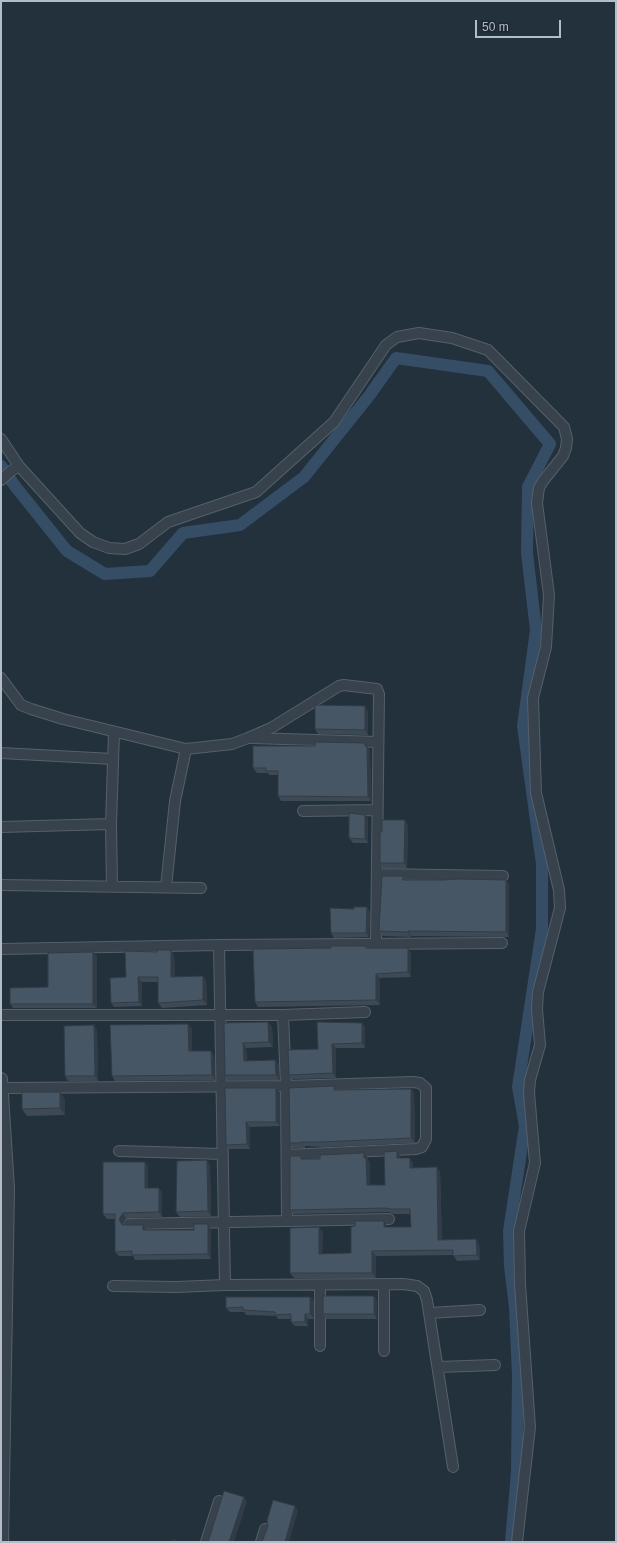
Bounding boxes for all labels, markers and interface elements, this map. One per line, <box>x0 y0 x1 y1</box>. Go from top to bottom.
scale bar <box>477 12 563 38</box>
text: 50 m <box>482 20 509 34</box>

